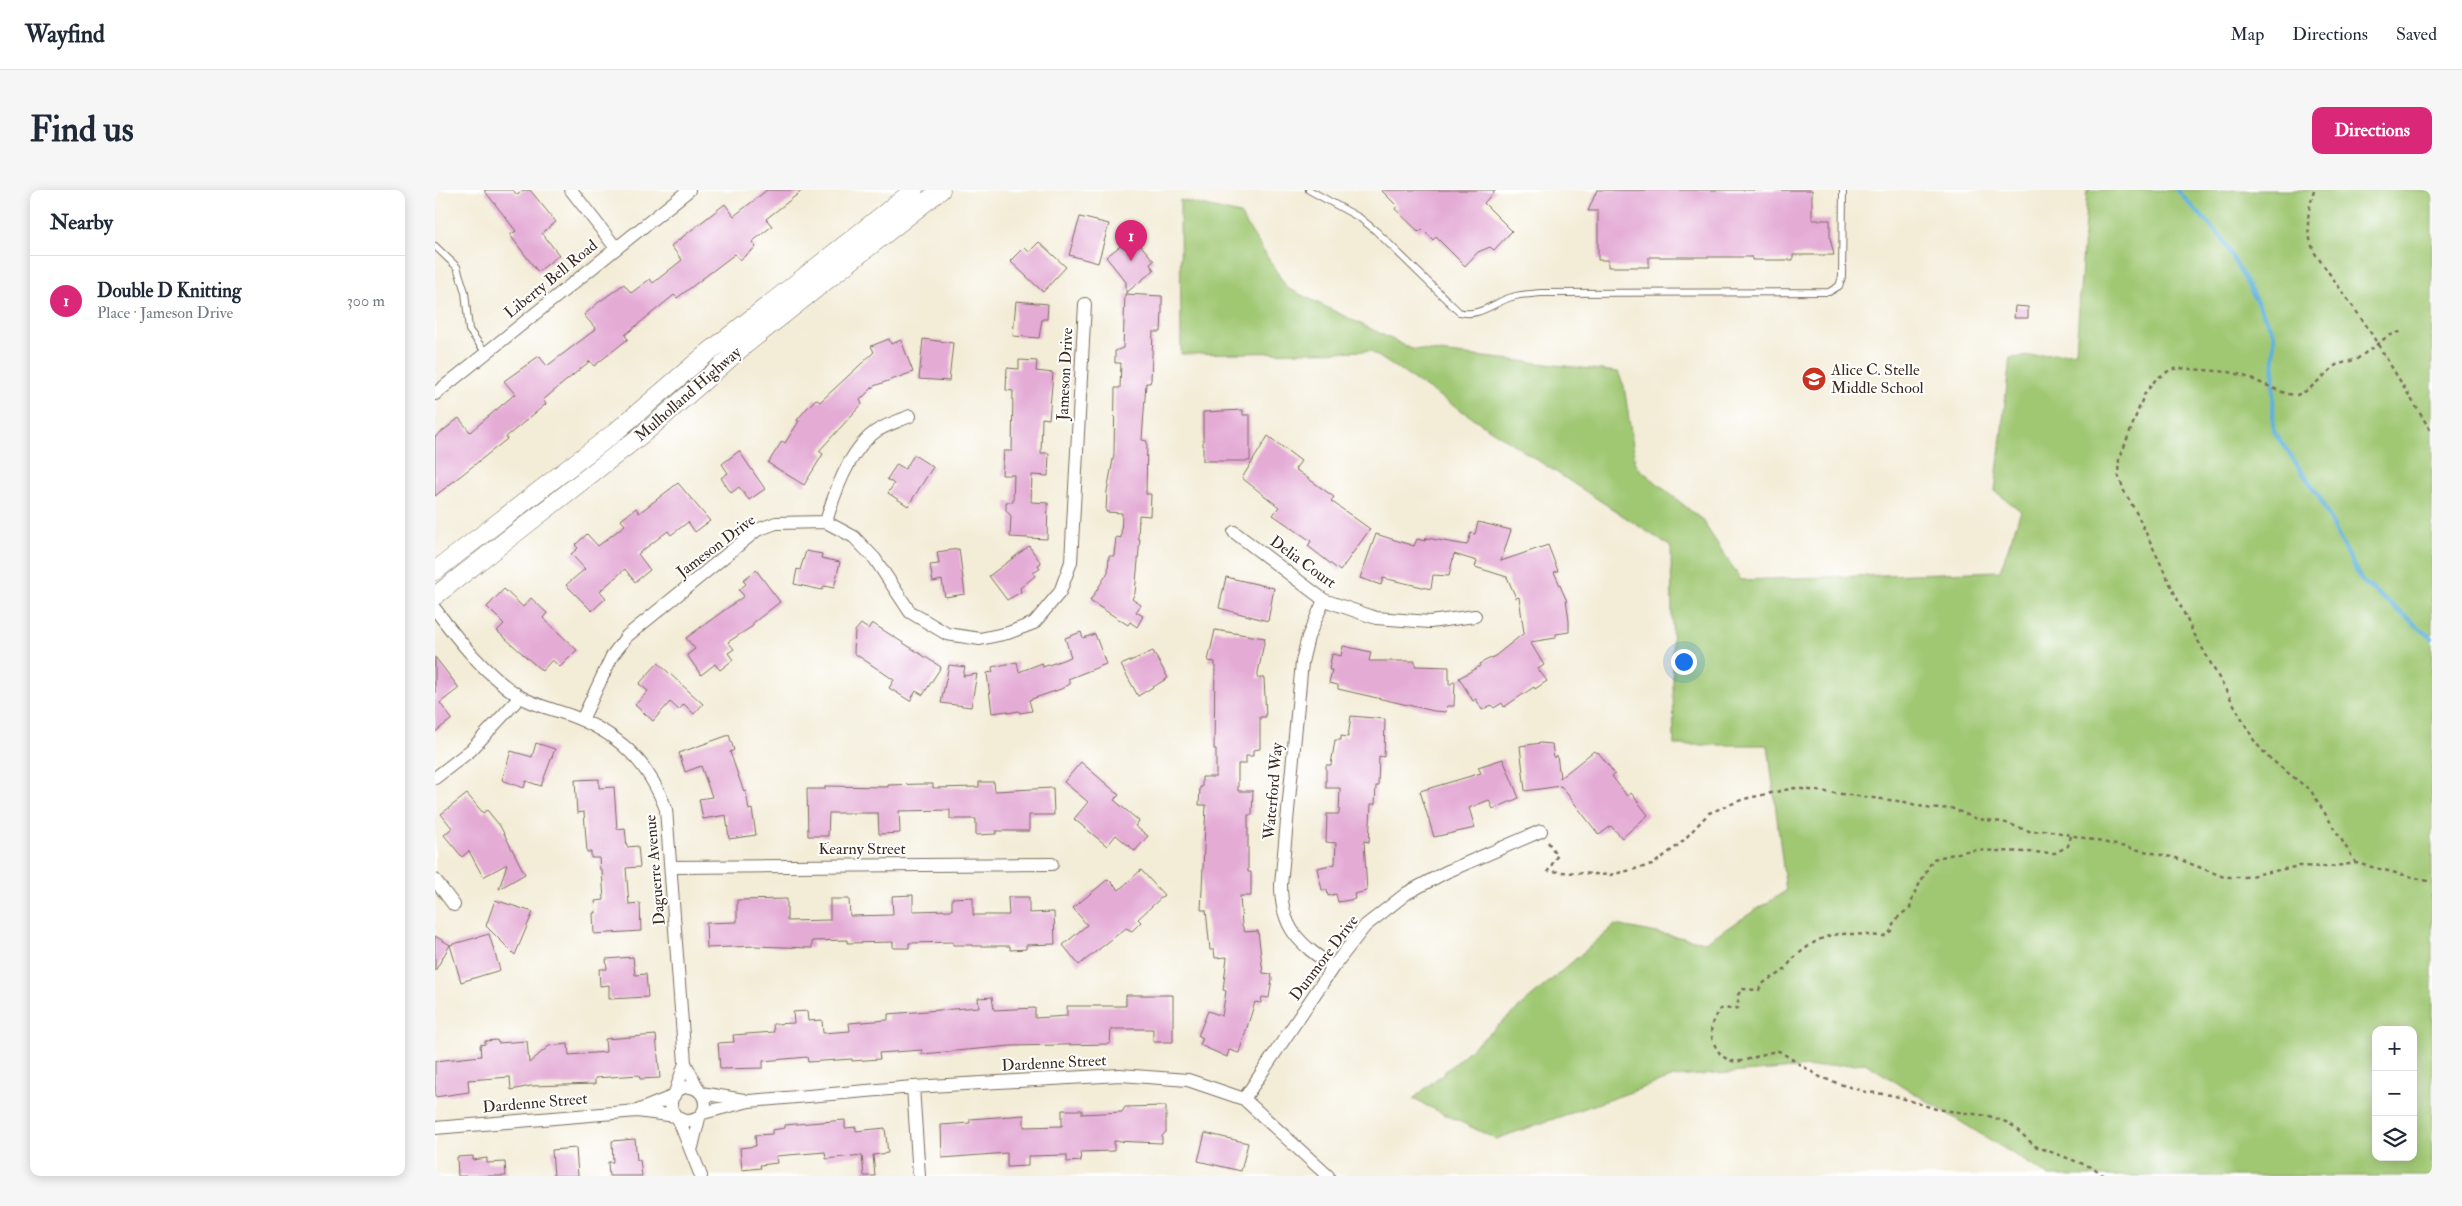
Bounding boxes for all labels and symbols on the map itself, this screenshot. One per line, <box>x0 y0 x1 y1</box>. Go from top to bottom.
pin: 1 <box>1115 220 1147 261</box>
street label: Liberty Bell Road <box>500 235 602 323</box>
street label: Jameson Drive <box>1053 327 1078 422</box>
street label: Mulholland Highway <box>631 342 746 446</box>
place label: Alice C. Stelle Middle School <box>1830 360 1924 398</box>
school or university icon: Alice C. Stelle Middle School <box>1801 366 1827 392</box>
street label: Jameson Drive <box>672 510 760 583</box>
street label: Delia Court <box>1266 531 1340 593</box>
your location <box>1671 649 1697 675</box>
street label: Waterford Way <box>1259 741 1287 841</box>
street label: Daguerre Avenue <box>640 814 670 926</box>
street label: Kearny Street <box>818 839 906 859</box>
street label: Dunmore Drive <box>1285 911 1363 1005</box>
street label: Dardenne Street <box>1001 1050 1107 1076</box>
street label: Dardenne Street <box>482 1088 588 1118</box>

